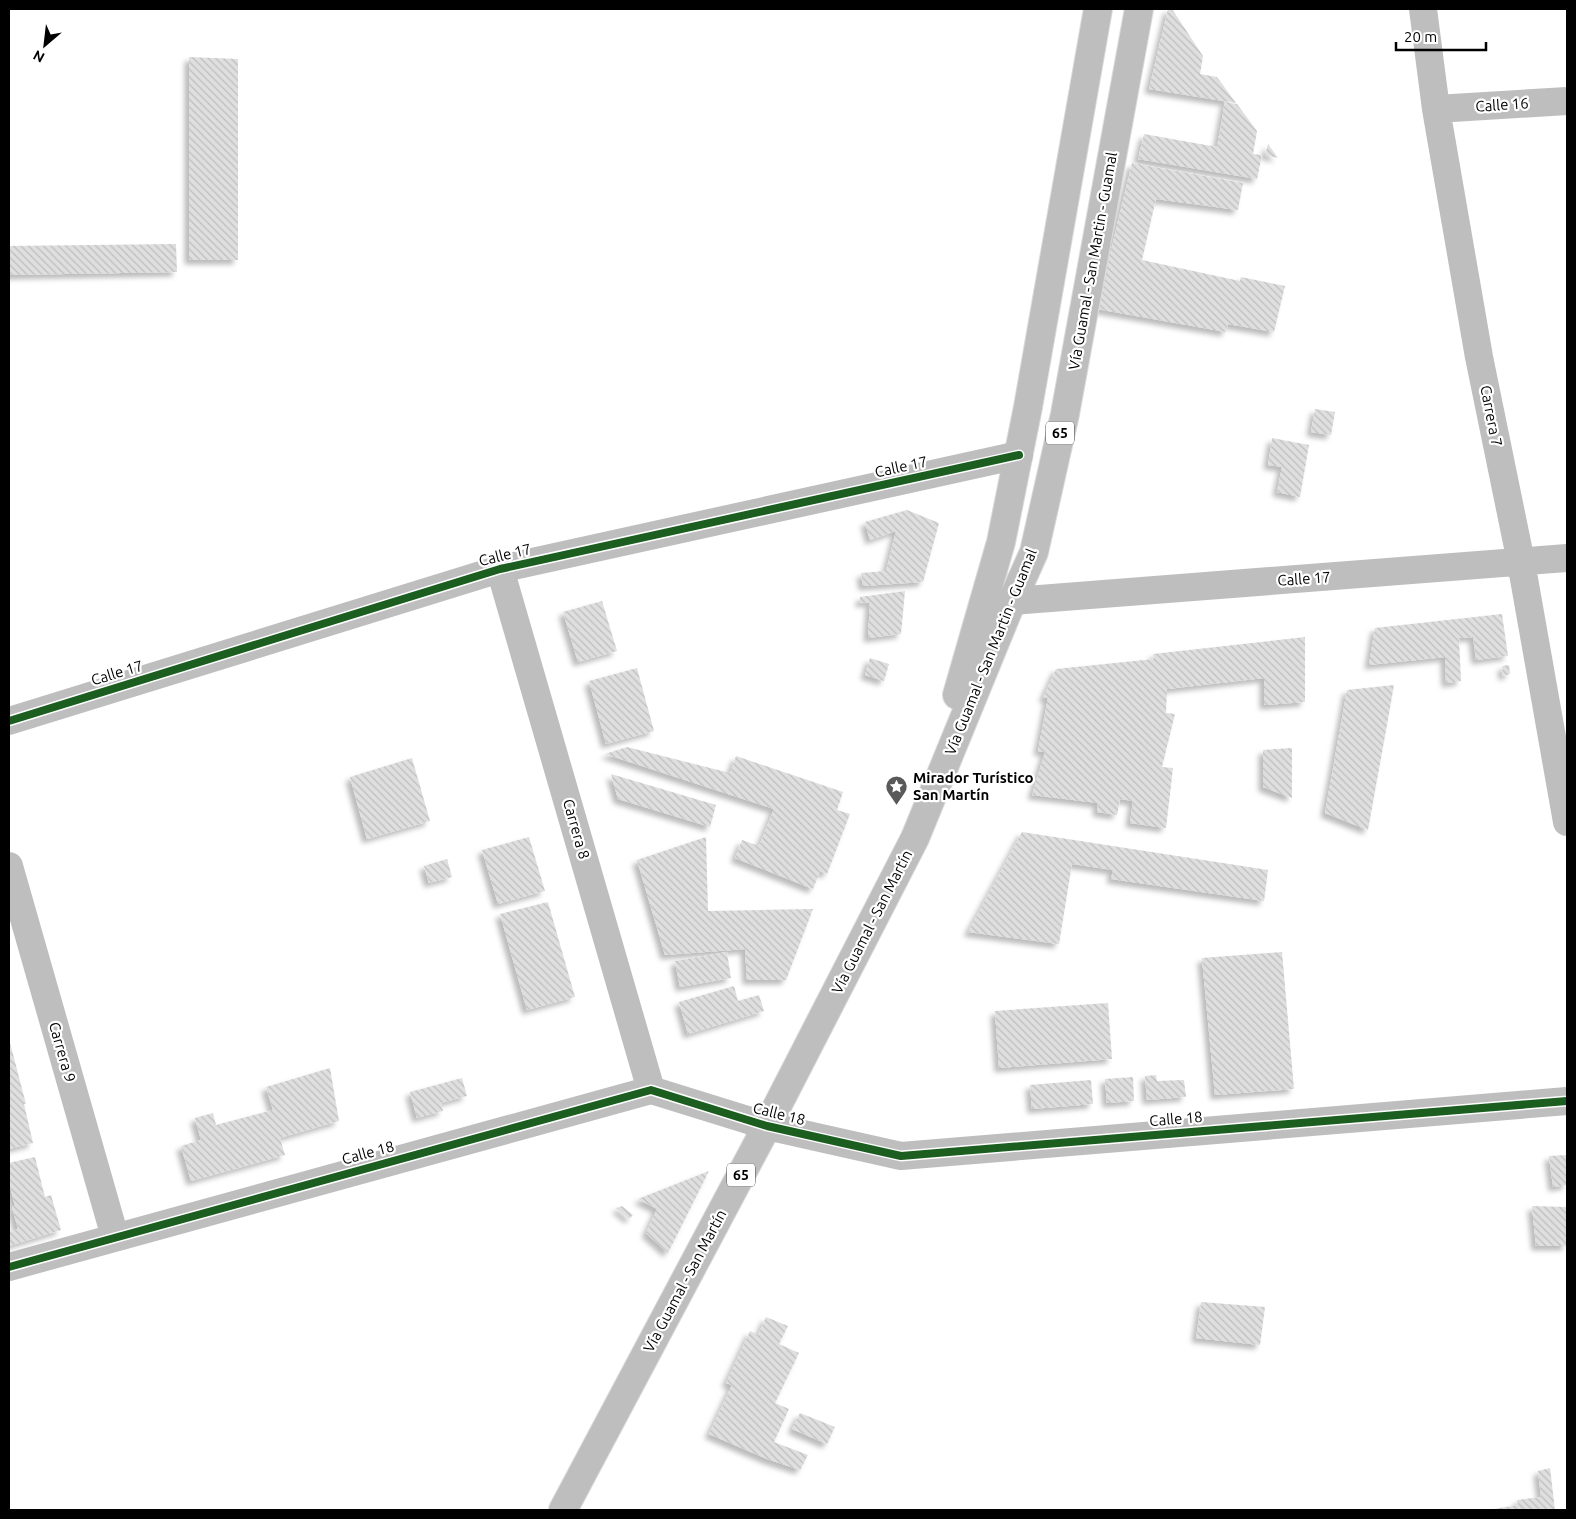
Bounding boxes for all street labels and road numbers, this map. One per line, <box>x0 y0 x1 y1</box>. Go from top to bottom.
street label: Calle 16 <box>1475 94 1529 115</box>
street label: Vía Guamal - San Martin - Guamal <box>1065 151 1120 371</box>
street label: Carrera 7 <box>1477 384 1506 448</box>
road number: 65 <box>1046 422 1074 444</box>
street label: Calle 17 <box>873 453 929 480</box>
street label: Calle 17 <box>477 540 533 569</box>
street label: Vía Guamal - San Martin - Guamal <box>941 546 1040 757</box>
street label: Calle 17 <box>1277 568 1331 589</box>
street label: Calle 17 <box>89 657 145 688</box>
street label: Carrera 8 <box>560 797 593 861</box>
street label: Vía Guamal - San Martín <box>828 847 915 996</box>
street label: Carrera 9 <box>46 1020 79 1084</box>
street label: Calle 18 <box>751 1099 807 1128</box>
street label: Calle 18 <box>1149 1108 1203 1129</box>
street label: Calle 18 <box>340 1137 396 1168</box>
road number: 65 <box>727 1164 755 1186</box>
street label: Vía Guamal - San Martín <box>640 1207 729 1355</box>

